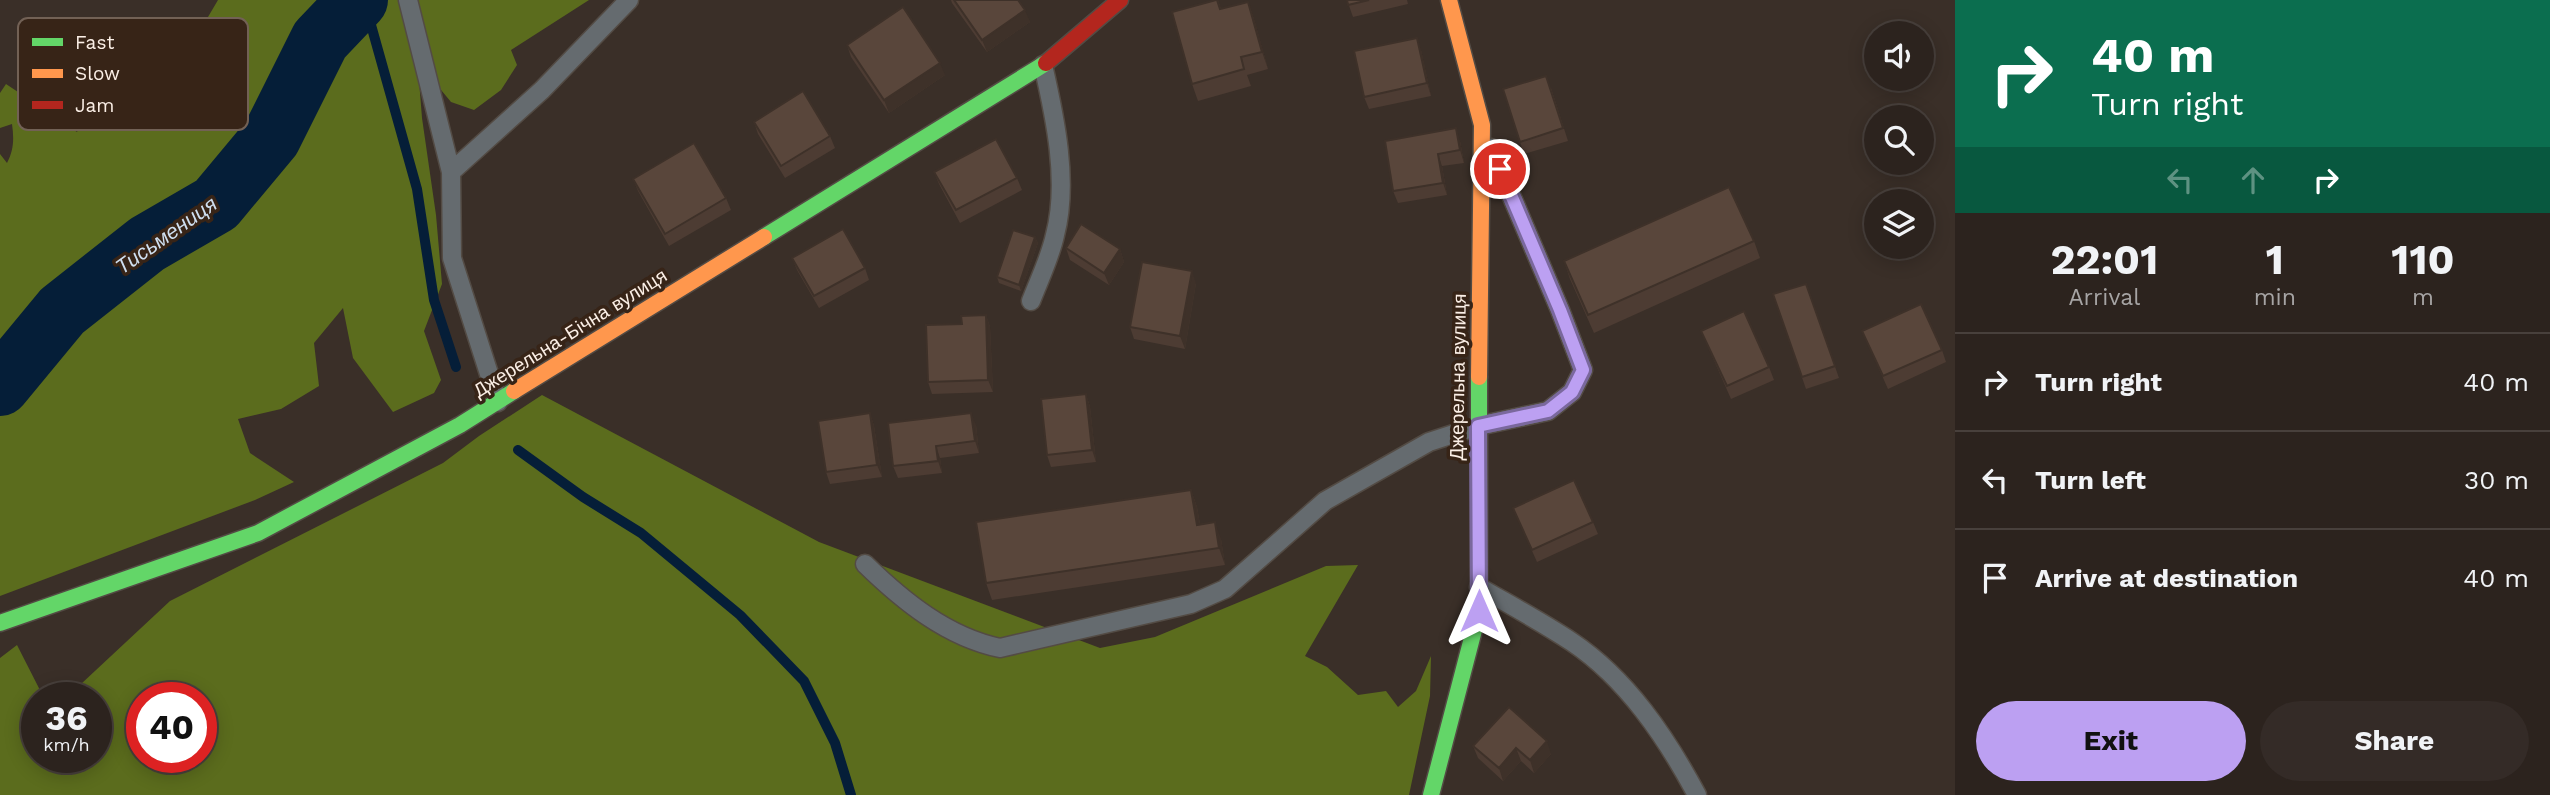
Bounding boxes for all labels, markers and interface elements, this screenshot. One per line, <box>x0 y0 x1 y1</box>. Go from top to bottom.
legend <box>18 18 248 130</box>
map controls <box>1864 21 1934 259</box>
button: sound <box>1864 21 1934 91</box>
text: 40 m <box>2091 26 2214 84</box>
icon: right <box>1976 28 2067 119</box>
text: Fast <box>75 31 114 54</box>
text: Slow <box>75 62 120 85</box>
text: Turn right <box>2091 85 2243 123</box>
text: Jam <box>75 94 114 117</box>
button: search <box>1864 105 1934 175</box>
pin <box>1470 139 1530 199</box>
icon: arrive <box>1481 150 1519 188</box>
icon: left <box>2161 161 2199 199</box>
icon: ahead <box>2234 161 2272 199</box>
icon: right <box>2307 161 2345 199</box>
button: layers <box>1864 189 1934 259</box>
water label: Тисьмениця <box>111 191 221 279</box>
text: 22:01 <box>2050 235 2158 284</box>
text: 1 <box>2266 235 2284 284</box>
text: 110 <box>2391 235 2455 284</box>
street label: Джерельна-Бічна вулиця <box>469 264 671 402</box>
text: Arrival <box>2068 284 2140 311</box>
text: min <box>2254 284 2296 311</box>
text: m <box>2412 284 2434 311</box>
street label: Джерельна вулиця <box>1445 293 1471 461</box>
icon: right <box>1976 363 2014 401</box>
text: Turn right <box>2035 367 2162 397</box>
text: 40 m <box>2463 367 2529 397</box>
icon: left <box>1976 461 2014 499</box>
text: Turn left <box>2035 465 2146 495</box>
text: 30 m <box>2464 465 2529 495</box>
icon: arrive <box>1976 559 2014 597</box>
text: Arrive at destination <box>2035 563 2298 593</box>
text: 40 m <box>2463 563 2529 593</box>
position arrow <box>1442 574 1516 648</box>
speed limit sign: 40 <box>126 682 217 773</box>
text: 36 <box>45 697 88 739</box>
button: Exit <box>1976 701 2246 781</box>
button: Share <box>2260 701 2529 781</box>
text: km/h <box>43 734 90 755</box>

